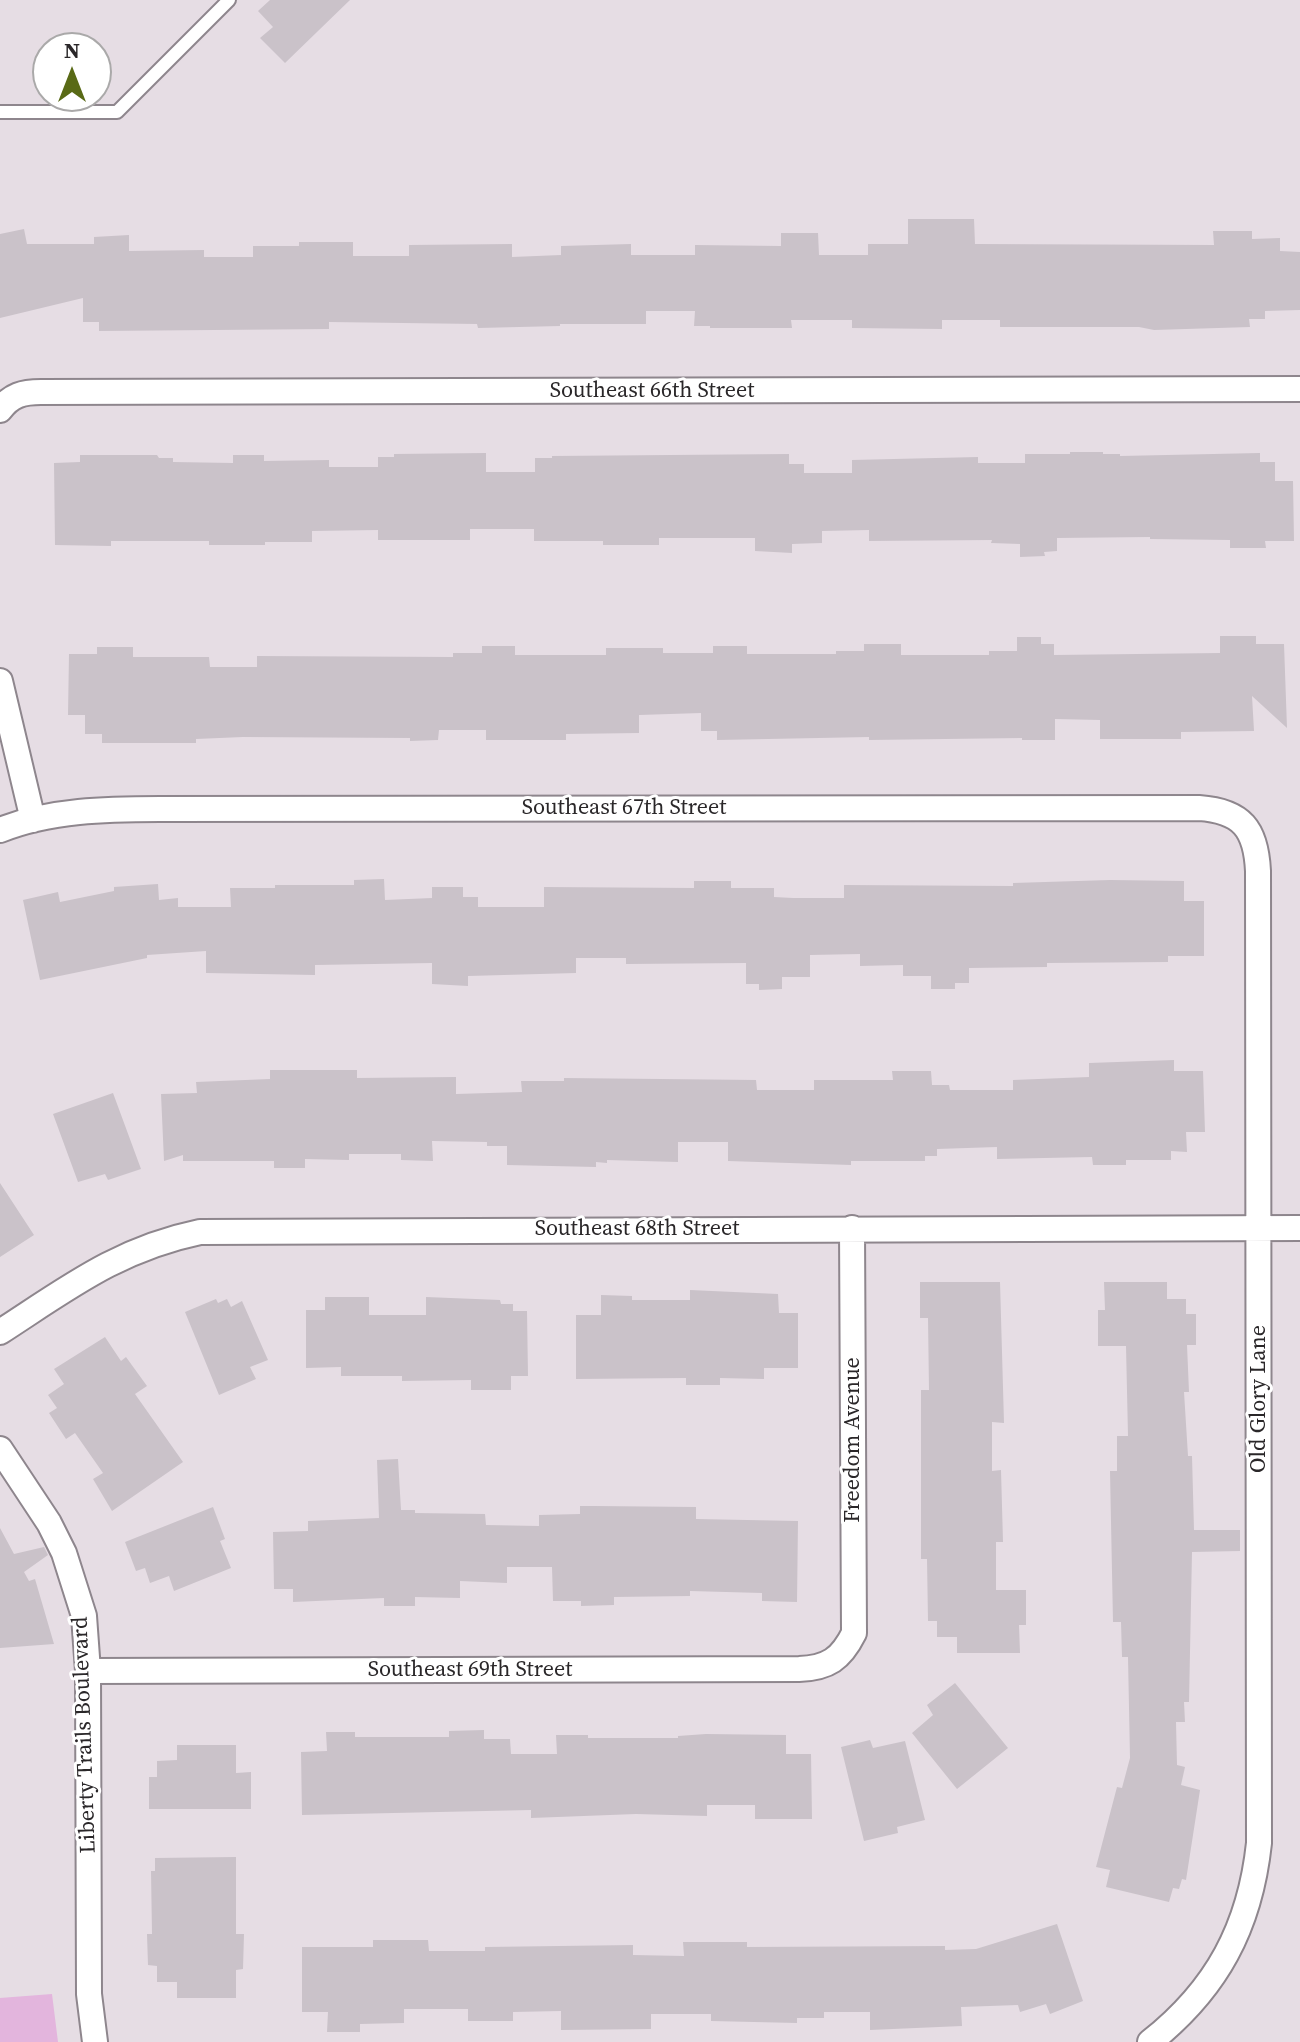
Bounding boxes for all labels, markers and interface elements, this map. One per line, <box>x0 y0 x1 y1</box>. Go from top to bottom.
north arrow <box>32 32 112 112</box>
text: N <box>64 35 80 65</box>
street label: Southeast 66th Street <box>550 378 754 404</box>
street label: Southeast 67th Street <box>522 795 726 821</box>
street label: Southeast 68th Street <box>535 1216 739 1242</box>
street label: Old Glory Lane <box>1246 1325 1272 1473</box>
street label: Freedom Avenue <box>840 1357 866 1523</box>
street label: Liberty Trails Boulevard <box>68 1616 102 1854</box>
street label: Southeast 69th Street <box>368 1657 572 1683</box>

